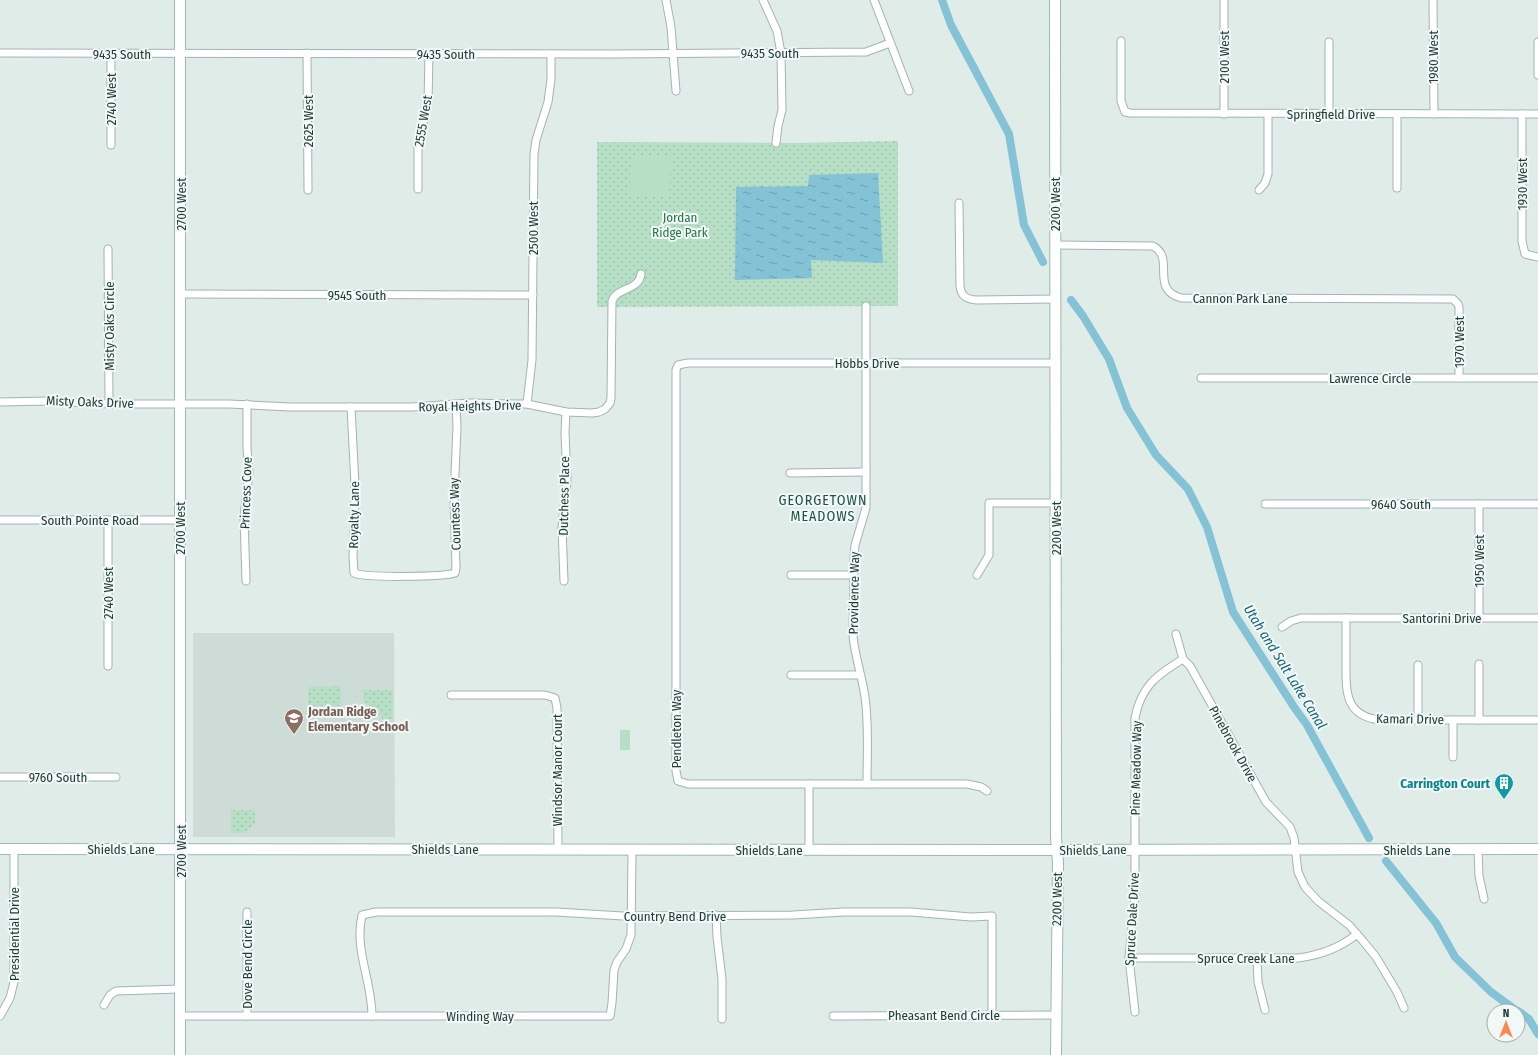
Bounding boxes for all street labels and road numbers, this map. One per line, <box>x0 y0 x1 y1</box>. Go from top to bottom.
street label: 1980 West <box>1426 29 1441 84</box>
street label: 2100 West <box>1217 30 1232 83</box>
street label: 9435 South <box>741 46 799 61</box>
street label: 9435 South <box>93 47 151 62</box>
street label: 9435 South <box>417 47 475 62</box>
street label: 2740 West <box>104 72 119 125</box>
street label: 2555 West <box>411 93 435 148</box>
street label: 2625 West <box>301 94 316 147</box>
street label: Springfield Drive <box>1287 107 1375 122</box>
street label: 1930 West <box>1515 157 1530 210</box>
street label: 2200 West <box>1048 176 1063 231</box>
street label: 2700 West <box>174 177 189 231</box>
street label: 2500 West <box>526 200 541 255</box>
street label: Misty Oaks Circle <box>102 281 117 371</box>
street label: 9545 South <box>328 288 386 303</box>
street label: Cannon Park Lane <box>1193 291 1287 306</box>
street label: 1970 West <box>1452 315 1467 368</box>
street label: Hobbs Drive <box>835 356 899 371</box>
street label: Lawrence Circle <box>1329 371 1411 386</box>
street label: Misty Oaks Drive <box>46 393 134 411</box>
street label: Royal Heights Drive <box>418 398 522 414</box>
street label: Dutchess Place <box>556 456 572 536</box>
street label: Princess Cove <box>237 457 255 529</box>
street label: Countess Way <box>446 477 464 551</box>
street label: Royalty Lane <box>346 481 362 549</box>
street label: 9640 South <box>1371 497 1431 512</box>
street label: 2200 West <box>1049 500 1064 555</box>
street label: 2700 West <box>173 501 188 555</box>
street label: South Pointe Road <box>41 513 139 528</box>
street label: 1950 West <box>1472 534 1487 588</box>
street label: Providence Way <box>846 551 862 635</box>
street label: 2740 West <box>101 566 116 619</box>
street label: Santorini Drive <box>1402 611 1482 626</box>
street label: Pendleton Way <box>669 690 684 768</box>
street label: Pinebrook Drive <box>1206 703 1260 785</box>
street label: Kamari Drive <box>1376 711 1444 727</box>
street label: Windsor Manor Court <box>550 713 565 826</box>
street label: Pine Meadow Way <box>1128 720 1144 816</box>
street label: 9760 South <box>29 770 87 785</box>
street label: 2700 West <box>174 824 189 878</box>
street label: Shields Lane <box>87 842 155 857</box>
street label: Shields Lane <box>411 842 479 857</box>
street label: Shields Lane <box>1059 842 1127 858</box>
street label: Shields Lane <box>735 843 803 858</box>
street label: Shields Lane <box>1383 843 1451 858</box>
street label: 2200 West <box>1049 871 1065 926</box>
street label: Spruce Dale Drive <box>1122 872 1142 966</box>
street label: Presidential Drive <box>7 887 22 981</box>
street label: Country Bend Drive <box>624 909 726 924</box>
street label: Dove Bend Circle <box>240 919 255 1009</box>
street label: Spruce Creek Lane <box>1197 951 1295 966</box>
street label: Pheasant Bend Circle <box>888 1008 1000 1023</box>
street label: Winding Way <box>446 1009 514 1024</box>

